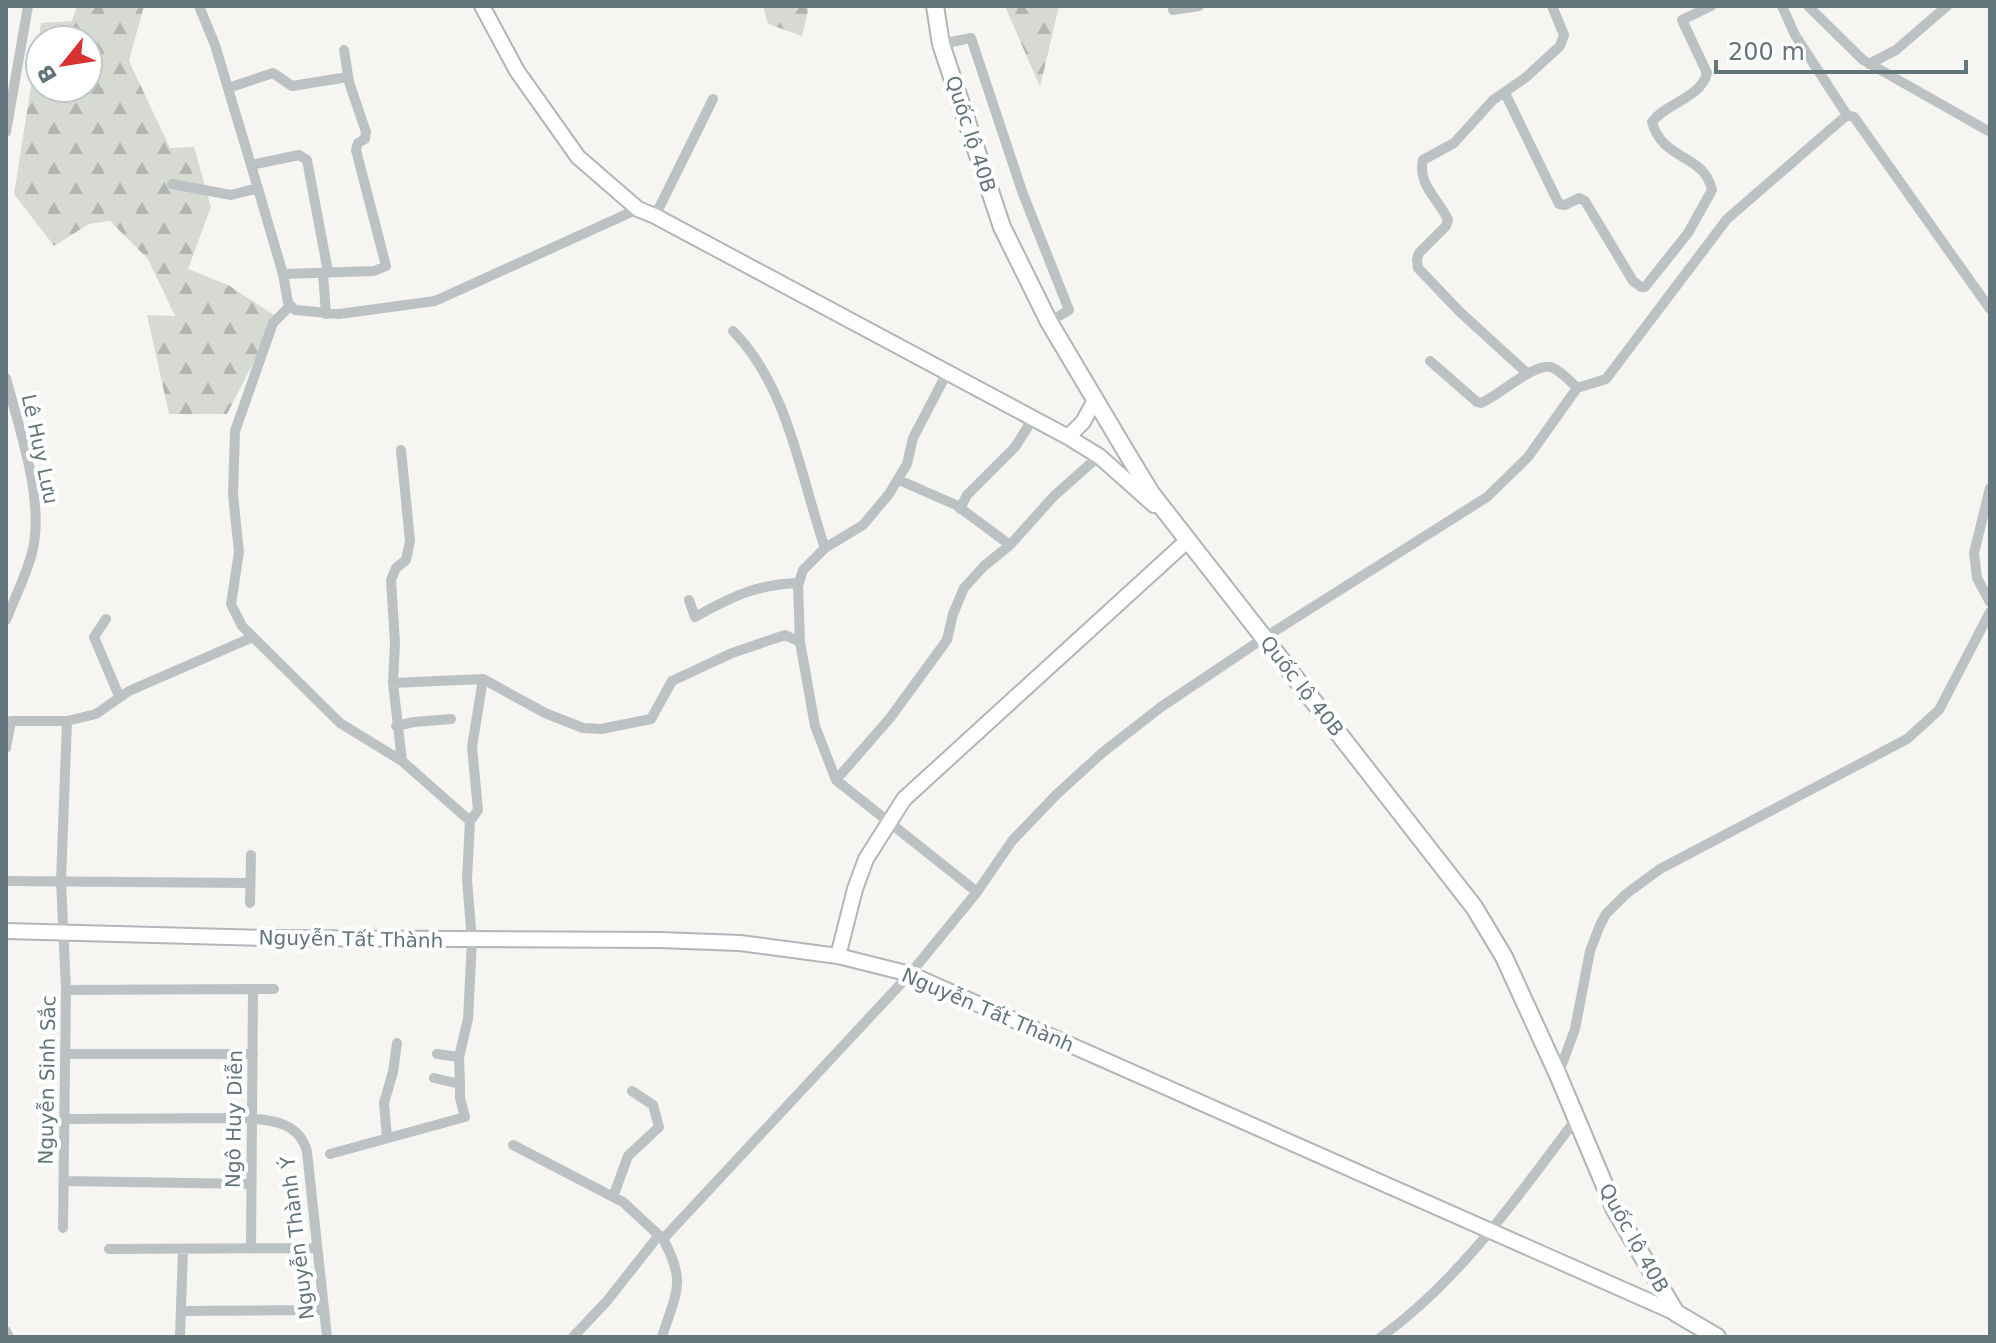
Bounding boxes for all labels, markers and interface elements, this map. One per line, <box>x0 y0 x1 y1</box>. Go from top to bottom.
north arrow <box>24 24 104 104</box>
scale bar <box>1716 24 1966 74</box>
text: 200 m <box>1728 38 1805 66</box>
text: B <box>32 60 62 87</box>
street label: Quốc lộ 40B <box>941 73 1001 195</box>
street label: Lê Huy Lưu <box>17 392 63 506</box>
street label: Quốc lộ 40B <box>1255 631 1349 741</box>
street label: Nguyễn Tất Thành <box>258 925 444 953</box>
street label: Nguyễn Tất Thành <box>898 963 1078 1057</box>
street label: Nguyễn Sinh Sắc <box>34 995 60 1165</box>
street label: Ngô Huy Diễn <box>221 1050 247 1188</box>
street label: Nguyễn Thành Ý <box>275 1154 319 1321</box>
street label: Quốc lộ 40B <box>1594 1179 1674 1297</box>

